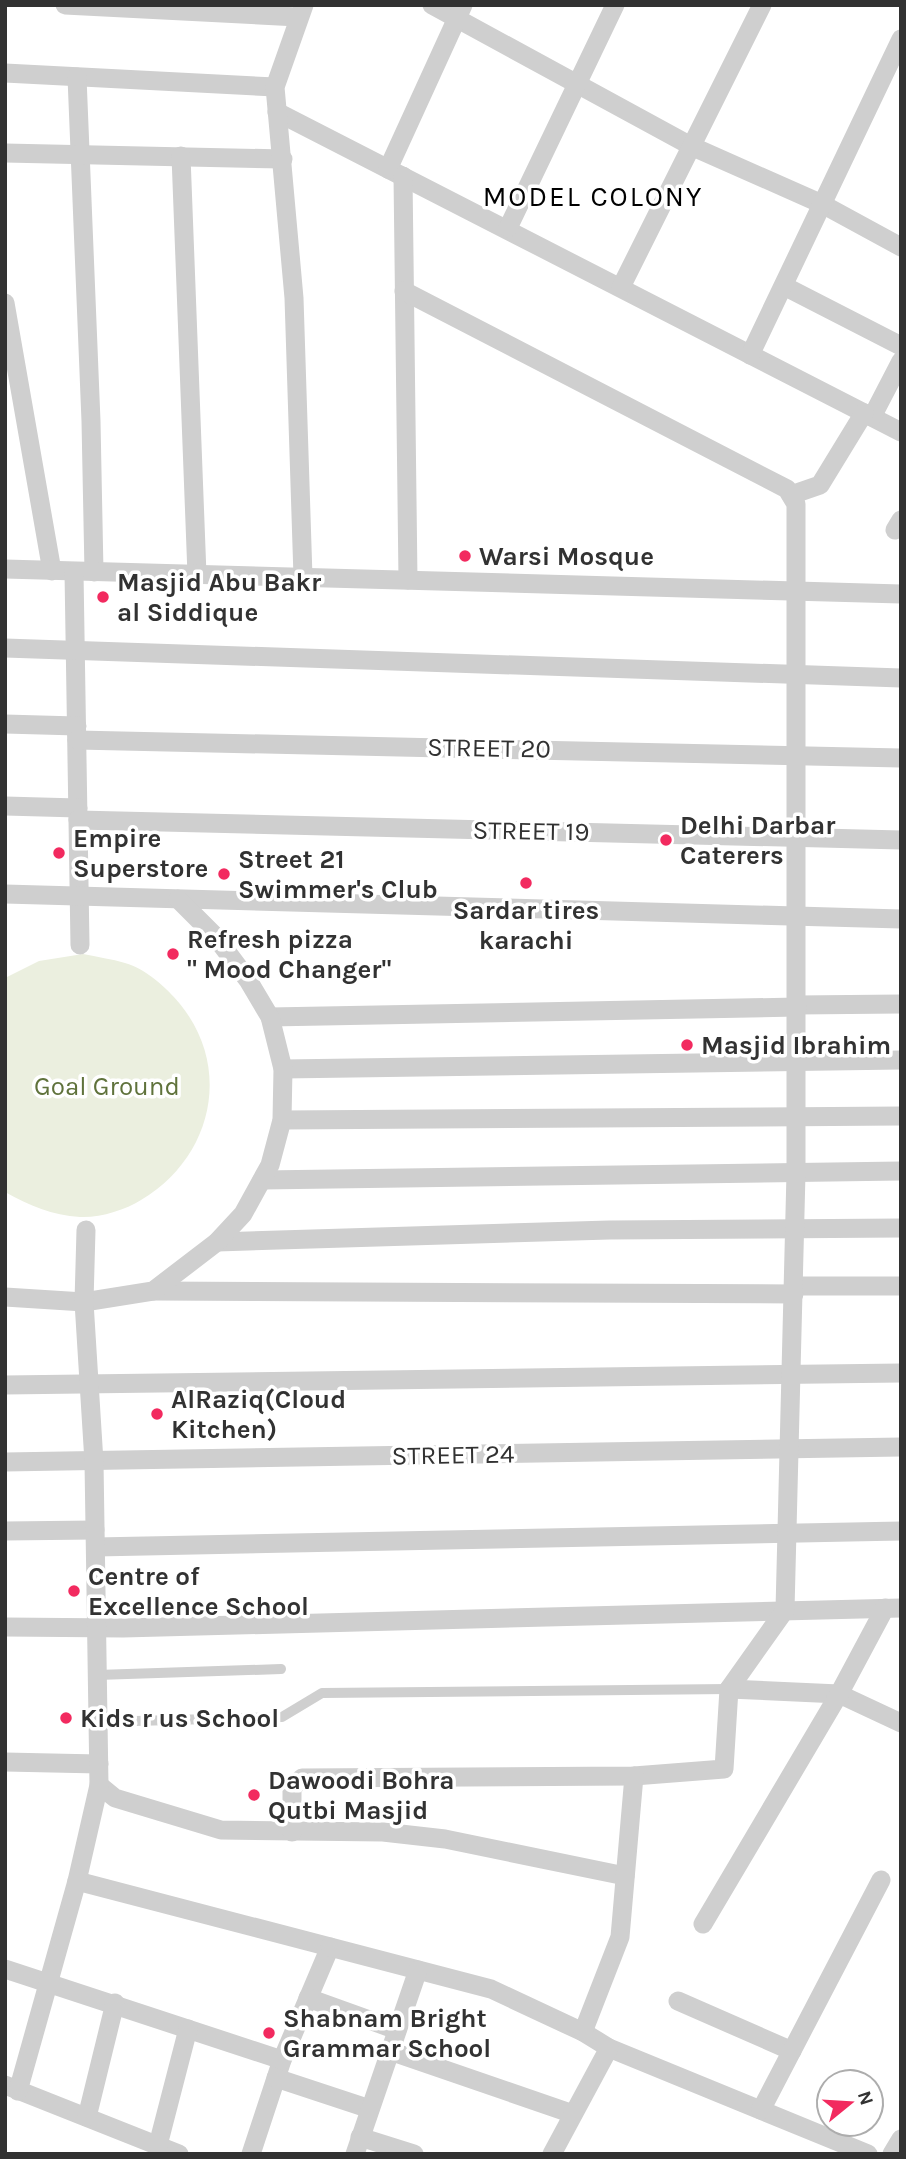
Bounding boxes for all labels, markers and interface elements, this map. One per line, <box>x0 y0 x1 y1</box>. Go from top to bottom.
district label: MODEL COLONY <box>483 180 703 213</box>
place label: Warsi Mosque <box>479 541 654 572</box>
marker: Warsi Mosque <box>457 548 473 564</box>
place label: Masjid Abu Bakr al Siddique <box>117 567 322 628</box>
marker: Masjid Abu Bakr al Siddique <box>95 589 111 605</box>
street label: STREET 20 <box>427 731 551 765</box>
place label: Delhi Darbar Caterers <box>680 810 836 871</box>
street label: STREET 19 <box>472 814 590 848</box>
place label: Empire Superstore <box>73 823 208 884</box>
marker: Delhi Darbar Caterers <box>658 832 674 848</box>
place label: Street 21 Swimmer's Club <box>238 844 438 905</box>
marker: Empire Superstore <box>51 845 67 861</box>
marker: Street 21 Swimmer's Club <box>216 866 232 882</box>
marker: Sardar tires karachi <box>518 875 534 891</box>
place label: Sardar tires karachi <box>453 895 599 956</box>
place label: Refresh pizza " Mood Changer" <box>187 924 391 985</box>
marker: Refresh pizza " Mood Changer" <box>165 946 181 962</box>
place label: Masjid Ibrahim <box>701 1030 891 1061</box>
marker: Masjid Ibrahim <box>679 1037 695 1053</box>
park label: Goal Ground <box>34 1071 180 1102</box>
place label: AlRaziq(Cloud Kitchen) <box>171 1384 346 1445</box>
marker: AlRaziq(Cloud Kitchen) <box>149 1406 165 1422</box>
street label: STREET 24 <box>391 1438 515 1472</box>
place label: Centre of Excellence School <box>88 1561 309 1622</box>
marker: Centre of Excellence School <box>66 1583 82 1599</box>
place label: Kids r us School <box>80 1703 279 1734</box>
marker: Kids r us School <box>58 1710 74 1726</box>
place label: Dawoodi Bohra Qutbi Masjid <box>268 1765 454 1826</box>
marker: Dawoodi Bohra Qutbi Masjid <box>246 1787 262 1803</box>
place label: Shabnam Bright Grammar School <box>283 2003 491 2064</box>
marker: Shabnam Bright Grammar School <box>261 2025 277 2041</box>
north arrow <box>815 2068 885 2138</box>
text: N <box>853 2088 878 2108</box>

